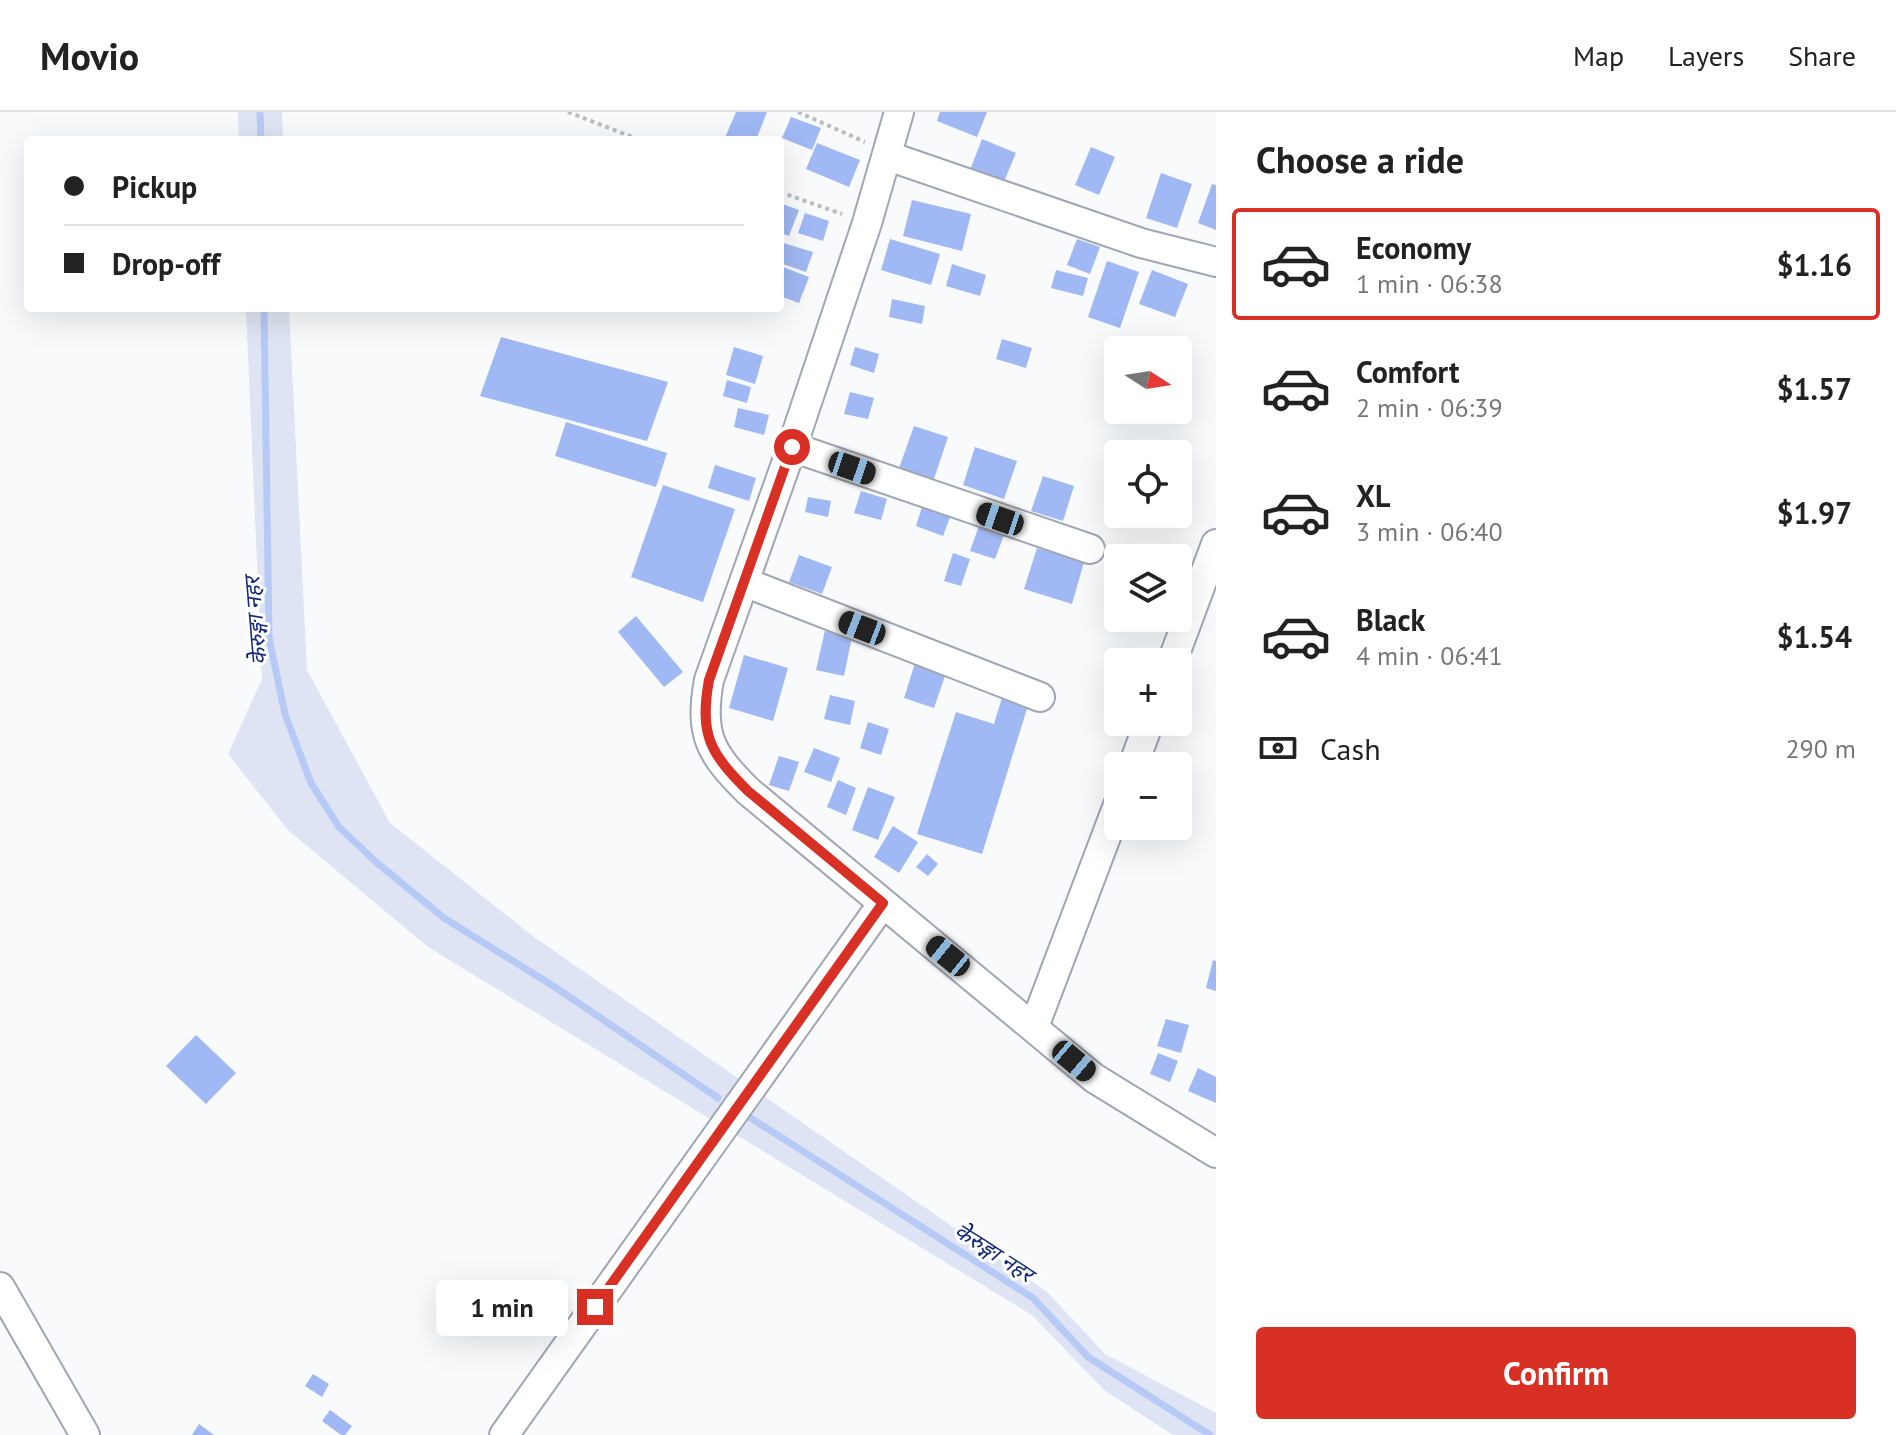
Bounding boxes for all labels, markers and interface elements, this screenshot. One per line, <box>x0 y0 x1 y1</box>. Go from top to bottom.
text: Movio <box>40 31 139 80</box>
text: Map <box>1573 37 1624 74</box>
text: Layers <box>1668 37 1744 74</box>
text: Share <box>1788 37 1856 74</box>
text: Choose a ride <box>1256 136 1464 183</box>
text: Pickup <box>112 167 197 206</box>
icon: car <box>1260 228 1332 300</box>
text: Economy <box>1356 228 1471 267</box>
text: Drop-off <box>112 244 220 283</box>
text: $1.16 <box>1777 245 1852 284</box>
text: 1 min · 06:38 <box>1356 267 1503 300</box>
north arrow <box>1104 336 1192 424</box>
map controls <box>1104 336 1192 840</box>
icon: car <box>1260 352 1332 424</box>
text: Comfort <box>1356 352 1459 391</box>
text: $1.57 <box>1777 369 1852 408</box>
text: 2 min · 06:39 <box>1356 391 1503 424</box>
route start <box>774 429 810 465</box>
button: locate <box>1104 440 1192 528</box>
car <box>825 449 879 487</box>
icon: car <box>1260 476 1332 548</box>
text: XL <box>1356 476 1390 515</box>
text: $1.97 <box>1777 493 1852 532</box>
car <box>973 500 1027 538</box>
text: 3 min · 06:40 <box>1356 515 1503 548</box>
button: layers <box>1104 544 1192 632</box>
water label: केेरुङ्गा नहर <box>237 572 273 666</box>
icon: car <box>1260 600 1332 672</box>
text: Black <box>1356 600 1425 639</box>
car <box>835 608 889 648</box>
text: $1.54 <box>1777 617 1852 656</box>
text: 4 min · 06:41 <box>1356 639 1503 672</box>
button: + <box>1104 648 1192 736</box>
icon: cash <box>1256 726 1300 770</box>
text: Cash <box>1320 729 1381 768</box>
text: 290 m <box>1785 732 1856 765</box>
button: − <box>1104 752 1192 840</box>
car <box>922 932 974 980</box>
car <box>1048 1036 1100 1086</box>
water label: केेरुङ्गा नहर <box>949 1216 1042 1290</box>
callout: 1 min <box>435 1279 567 1335</box>
route end <box>577 1289 613 1325</box>
text: 1 min <box>470 1291 534 1324</box>
button: Confirm <box>1256 1327 1856 1419</box>

